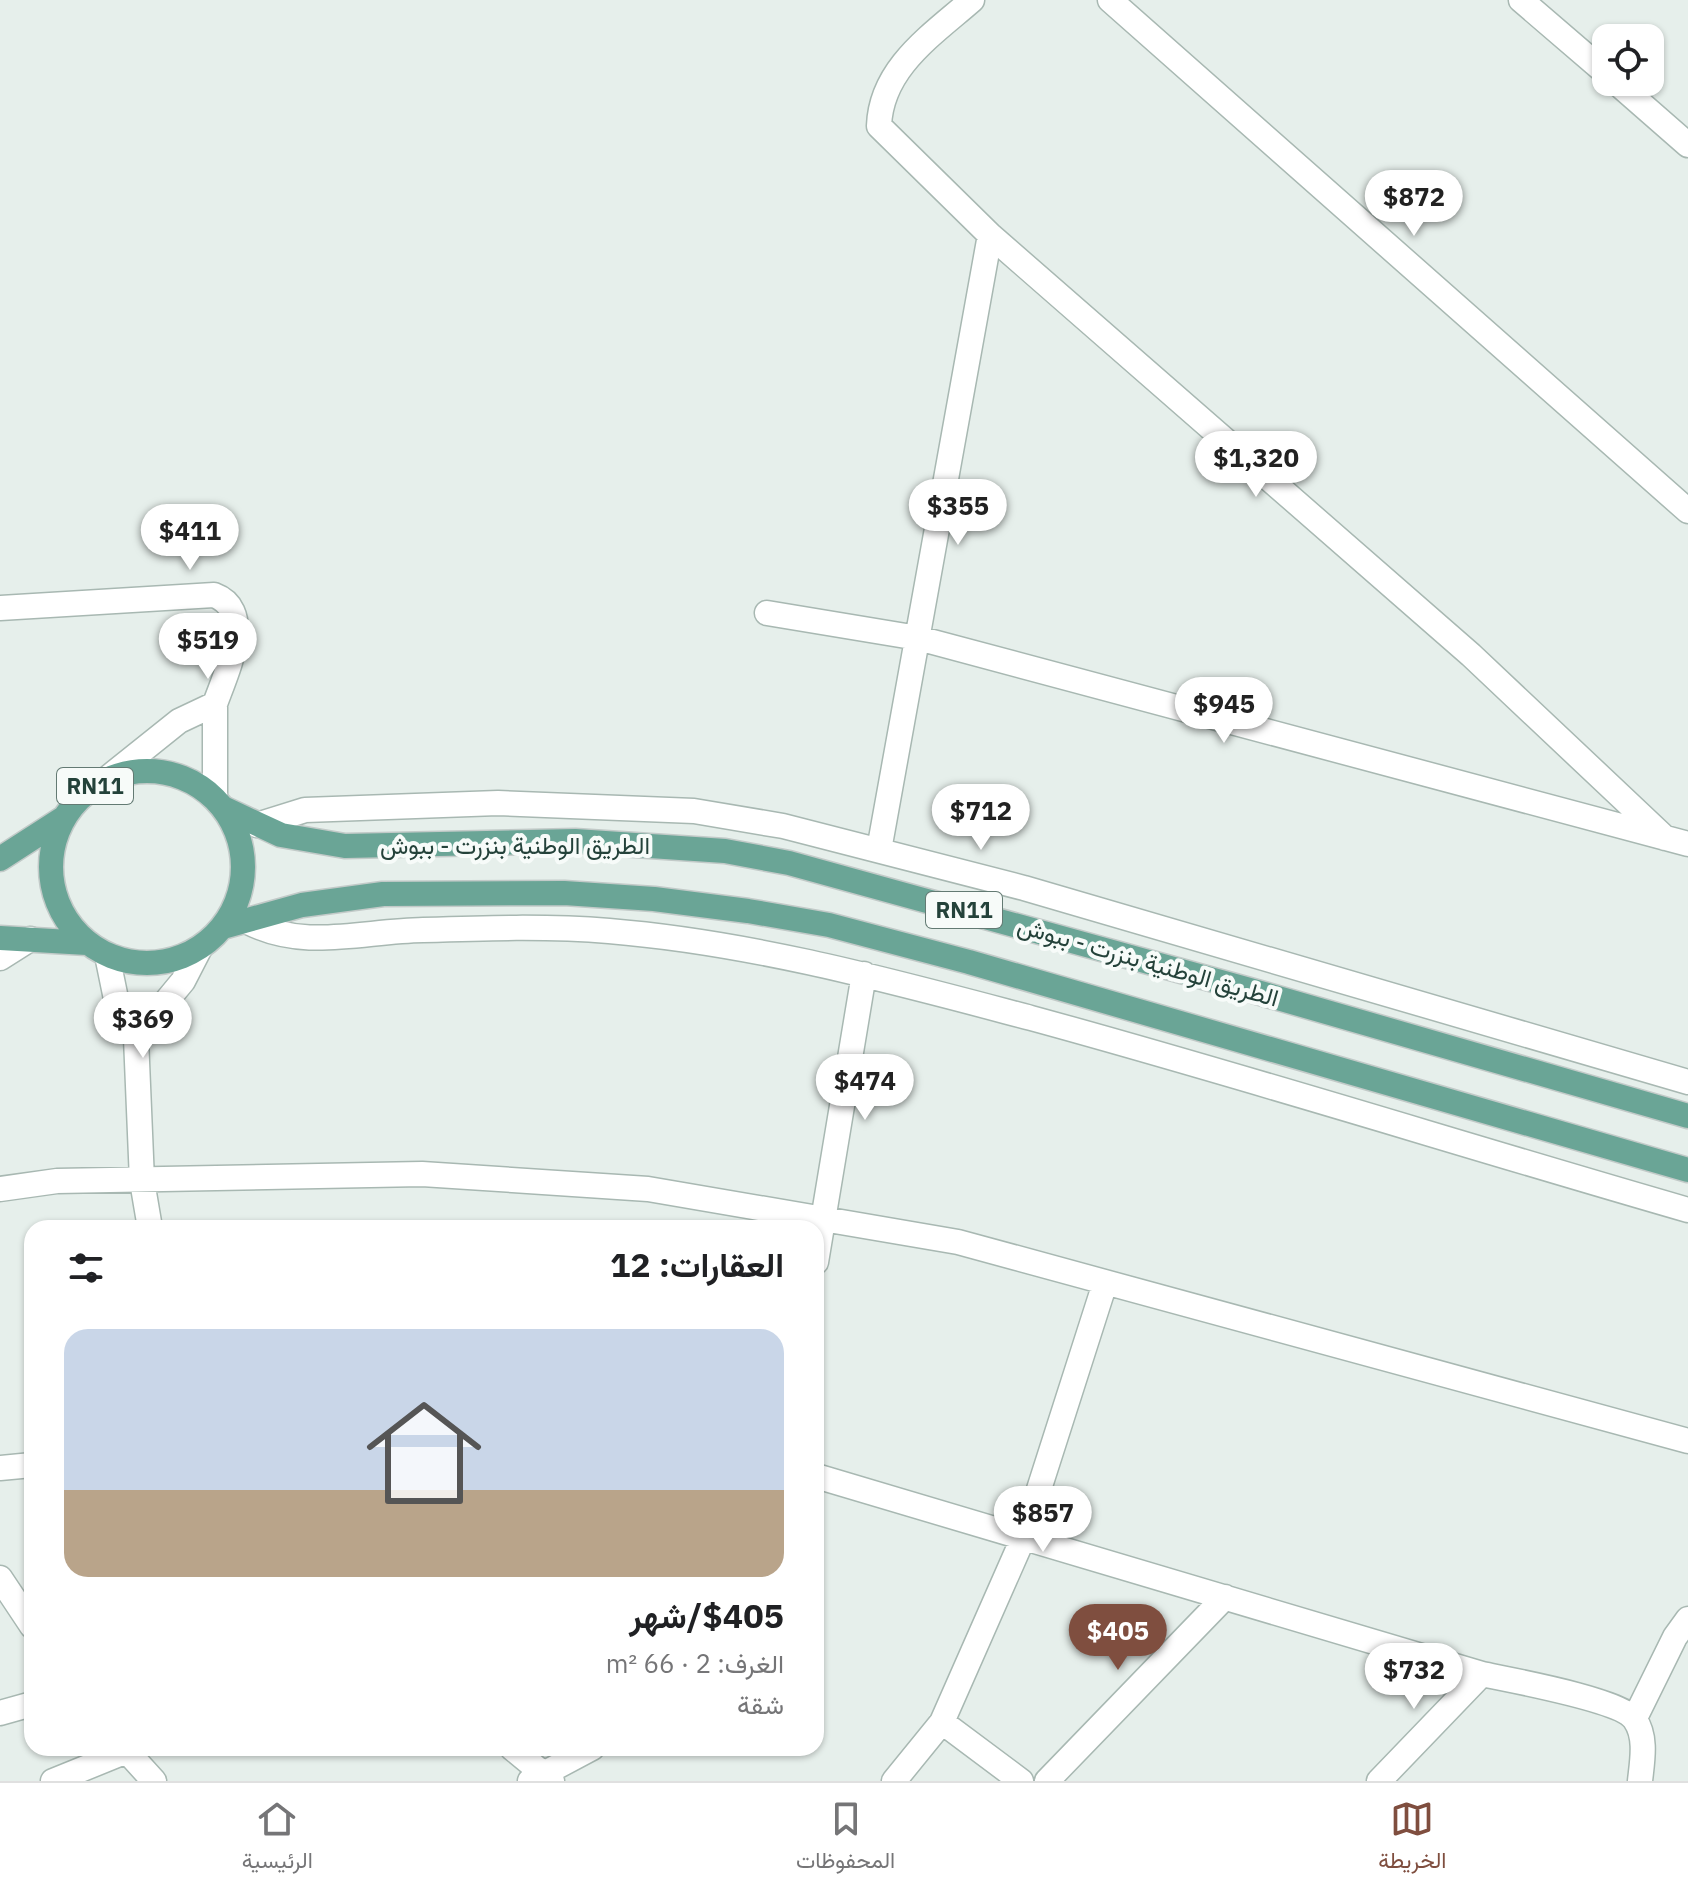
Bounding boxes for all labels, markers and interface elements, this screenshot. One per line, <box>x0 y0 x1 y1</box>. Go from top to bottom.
map controls <box>1592 24 1664 96</box>
button: locate <box>1592 24 1664 96</box>
pin: $872 <box>1367 170 1461 238</box>
text: $872 <box>1383 179 1445 213</box>
pin: $1,320 <box>1191 431 1321 499</box>
text: $1,320 <box>1213 440 1299 474</box>
pin: $355 <box>911 479 1005 547</box>
text: $355 <box>927 488 989 522</box>
pin: $411 <box>143 504 237 572</box>
text: $411 <box>159 513 221 547</box>
pin: $519 <box>161 613 255 681</box>
text: $519 <box>177 622 239 656</box>
pin: $945 <box>1177 677 1271 745</box>
text: $945 <box>1193 686 1255 720</box>
road number: RN11 <box>57 768 133 804</box>
pin: $712 <box>934 784 1028 852</box>
text: $712 <box>950 793 1012 827</box>
street label: الطريق الوطنية بنزرت - ببوش <box>380 829 650 861</box>
road number: RN11 <box>926 892 1002 928</box>
street label: الطريق الوطنية بنزرت - ببوش <box>1014 908 1282 1014</box>
pin: $369 <box>96 992 190 1060</box>
text: $369 <box>112 1001 174 1035</box>
pin: $474 <box>818 1054 912 1122</box>
text: $474 <box>834 1063 896 1097</box>
text: العقارات: 12 <box>610 1242 784 1286</box>
icon: filters <box>64 1246 108 1290</box>
icon: home <box>352 1381 496 1525</box>
pin: $857 <box>996 1486 1090 1554</box>
text: $857 <box>1012 1495 1074 1529</box>
text: $405/شهر <box>629 1593 784 1637</box>
pin: $405 <box>1071 1604 1165 1672</box>
text: $405 <box>1087 1613 1149 1647</box>
pin: $732 <box>1367 1643 1461 1711</box>
text: الغرف: 2 · 66 m² <box>606 1646 784 1680</box>
text: $732 <box>1383 1652 1445 1686</box>
text: شقة <box>737 1687 784 1721</box>
tab: الرئيسية <box>242 1797 313 1880</box>
tab: المحفوظات <box>796 1797 895 1880</box>
tab: الخريطة <box>1378 1797 1446 1880</box>

